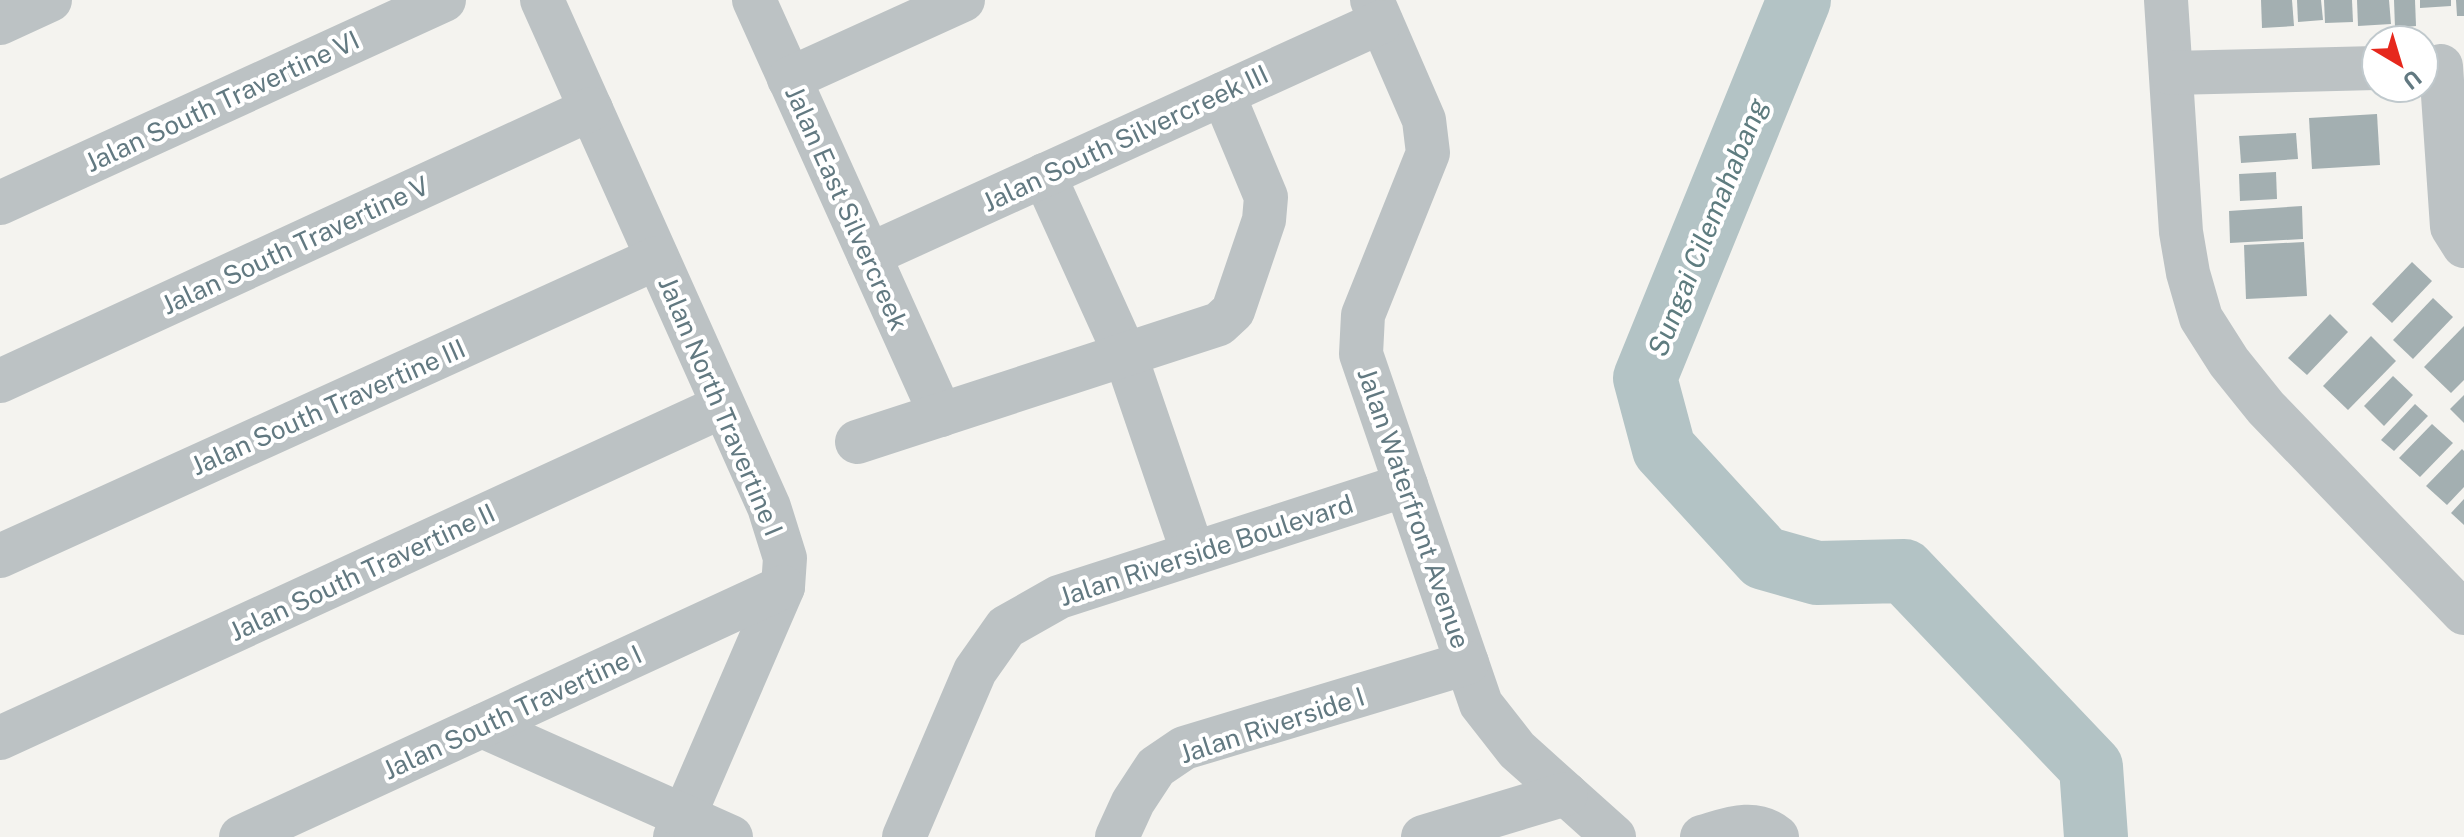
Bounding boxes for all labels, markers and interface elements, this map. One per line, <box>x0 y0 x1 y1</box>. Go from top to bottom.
street label: Jalan South Travertine VI <box>80 24 364 178</box>
north arrow <box>2360 24 2440 104</box>
street label: Jalan South Silvercreek III <box>977 58 1273 218</box>
text: U <box>2398 65 2427 95</box>
street label: Jalan East Silvercreek <box>779 81 915 335</box>
water label: Sungai Cilemahabang <box>1640 93 1774 361</box>
street label: Jalan South Travertine V <box>156 169 434 321</box>
street label: Jalan North Travertine I <box>652 272 790 540</box>
street label: Jalan South Travertine III <box>186 332 470 482</box>
street label: Jalan Waterfront Avenue <box>1351 364 1477 652</box>
street label: Jalan Riverside Boulevard <box>1055 488 1357 612</box>
street label: Jalan South Travertine II <box>224 497 500 647</box>
street label: Jalan South Travertine I <box>378 638 646 786</box>
street label: Jalan Riverside I <box>1176 680 1368 770</box>

